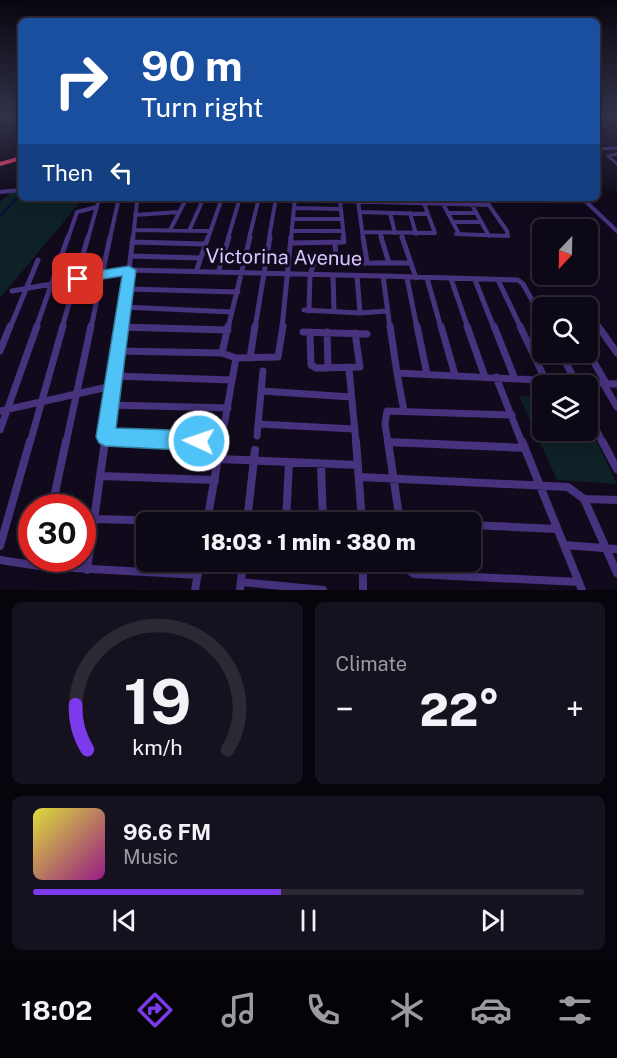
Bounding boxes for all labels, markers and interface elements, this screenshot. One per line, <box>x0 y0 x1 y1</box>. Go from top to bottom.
text: 90 m <box>141 41 243 90</box>
icon: right <box>42 42 120 120</box>
text: Turn right <box>141 91 264 123</box>
icon: left <box>105 156 138 189</box>
text: Then <box>42 160 93 186</box>
north arrow <box>532 219 598 285</box>
map controls <box>532 219 598 441</box>
street label: Victorina Avenue <box>205 244 363 270</box>
pin <box>52 253 103 304</box>
icon: arrive <box>61 262 94 295</box>
button: search <box>532 297 598 363</box>
button: layers <box>532 375 598 441</box>
position arrow <box>167 409 231 473</box>
speed limit sign: 30 <box>18 494 96 572</box>
text: 18:03 · 1 min · 380 m <box>201 529 416 555</box>
text: Climate <box>336 652 407 676</box>
text: 19 <box>123 665 191 738</box>
text: 22° <box>420 683 500 736</box>
text: − <box>336 690 354 728</box>
text: + <box>566 690 584 728</box>
text: km/h <box>132 735 182 760</box>
text: 96.6 FM <box>123 819 211 845</box>
text: Music <box>123 845 178 869</box>
icon: previous <box>108 904 141 937</box>
icon: pause <box>292 904 325 937</box>
icon: next <box>476 904 509 937</box>
icon: directions <box>134 989 176 1031</box>
icon: music <box>218 989 260 1031</box>
icon: phone <box>302 989 344 1031</box>
icon: climate <box>386 989 428 1031</box>
icon: car <box>470 989 512 1031</box>
icon: filters <box>554 989 596 1031</box>
text: 18:02 <box>21 994 92 1026</box>

